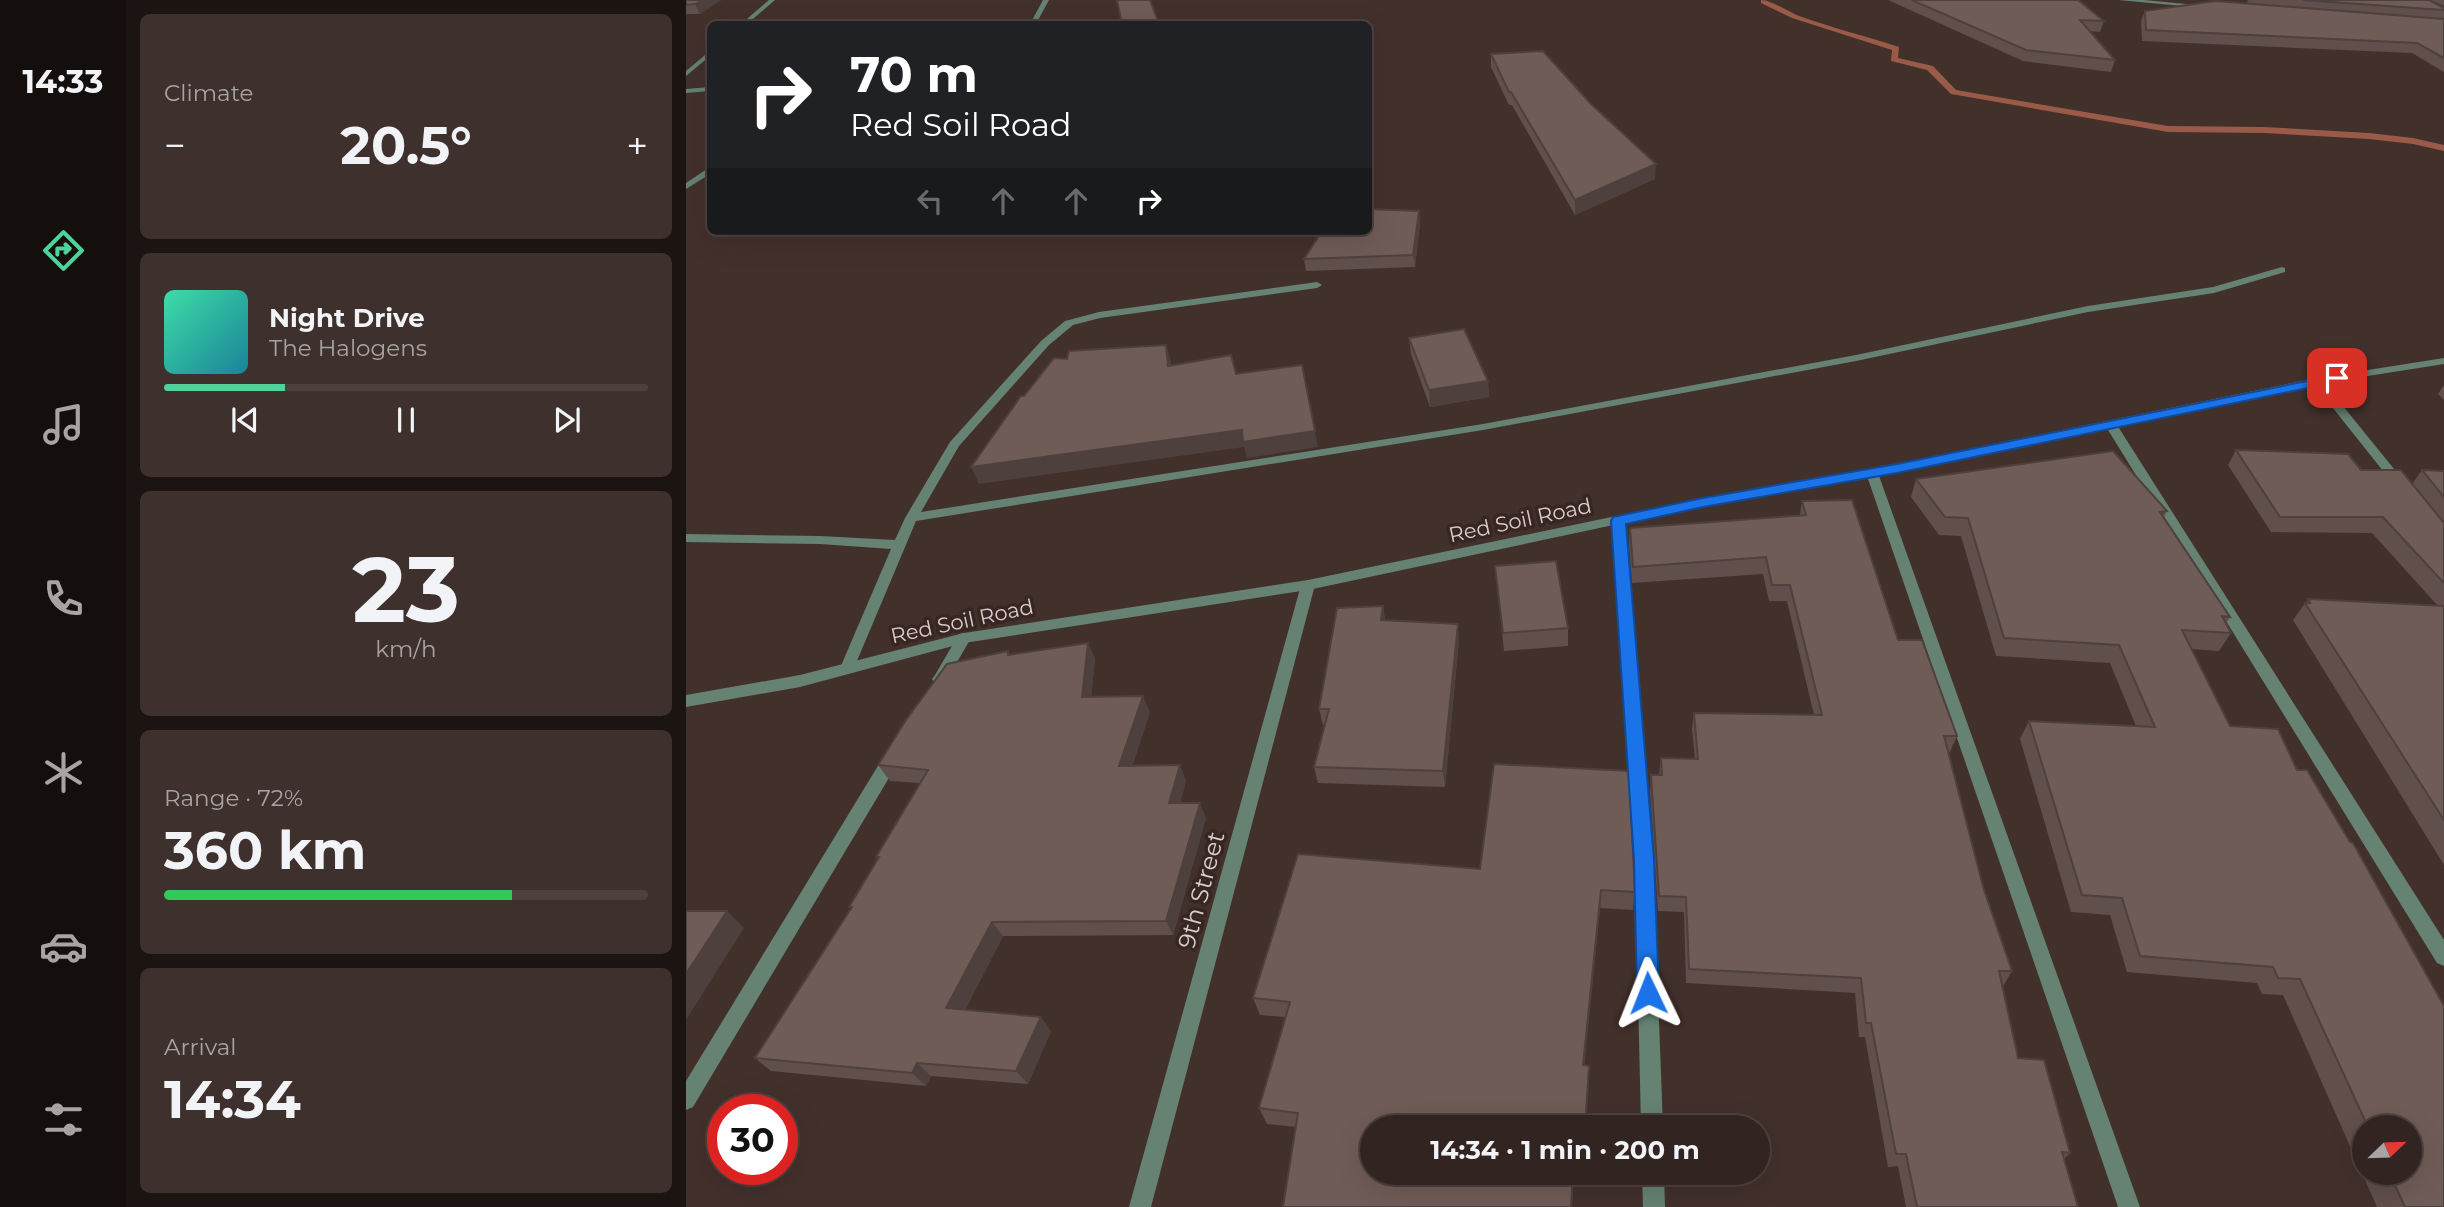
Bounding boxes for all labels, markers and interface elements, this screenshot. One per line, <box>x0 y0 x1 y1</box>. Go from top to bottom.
text: 70 m <box>850 45 978 104</box>
icon: right <box>735 49 826 140</box>
text: 14:33 <box>23 62 103 101</box>
text: Climate <box>164 79 253 107</box>
text: Red Soil Road <box>850 105 1072 144</box>
text: 20.5° <box>340 114 472 177</box>
text: − <box>164 122 186 169</box>
text: + <box>626 122 648 169</box>
icon: left <box>911 182 949 220</box>
icon: ahead <box>984 182 1022 220</box>
icon: ahead <box>1057 182 1095 220</box>
icon: right <box>1130 182 1168 220</box>
icon: directions <box>39 226 88 275</box>
text: Night Drive <box>269 302 425 334</box>
text: The Halogens <box>269 334 427 362</box>
pin <box>2307 348 2367 408</box>
icon: arrive <box>2318 359 2356 397</box>
icon: music <box>39 400 88 449</box>
icon: previous <box>226 401 264 439</box>
icon: pause <box>387 401 425 439</box>
icon: next <box>548 401 586 439</box>
street label: Red Soil Road <box>1446 493 1594 547</box>
text: 23 <box>352 534 460 645</box>
icon: phone <box>39 574 88 623</box>
street label: Red Soil Road <box>888 594 1036 648</box>
text: km/h <box>375 635 437 663</box>
icon: climate <box>39 748 88 797</box>
text: Range · 72% <box>164 784 303 812</box>
text: 360 km <box>164 819 366 882</box>
street label: 9th Street <box>1172 828 1231 952</box>
icon: car <box>39 922 88 971</box>
position arrow <box>1611 956 1685 1030</box>
text: Arrival <box>164 1033 237 1061</box>
text: 14:34 <box>164 1068 301 1131</box>
speed limit sign: 30 <box>707 1094 798 1185</box>
icon: filters <box>39 1095 88 1144</box>
north arrow <box>2352 1115 2422 1185</box>
map controls <box>2352 1115 2422 1185</box>
text: 14:34 · 1 min · 200 m <box>1430 1134 1700 1166</box>

